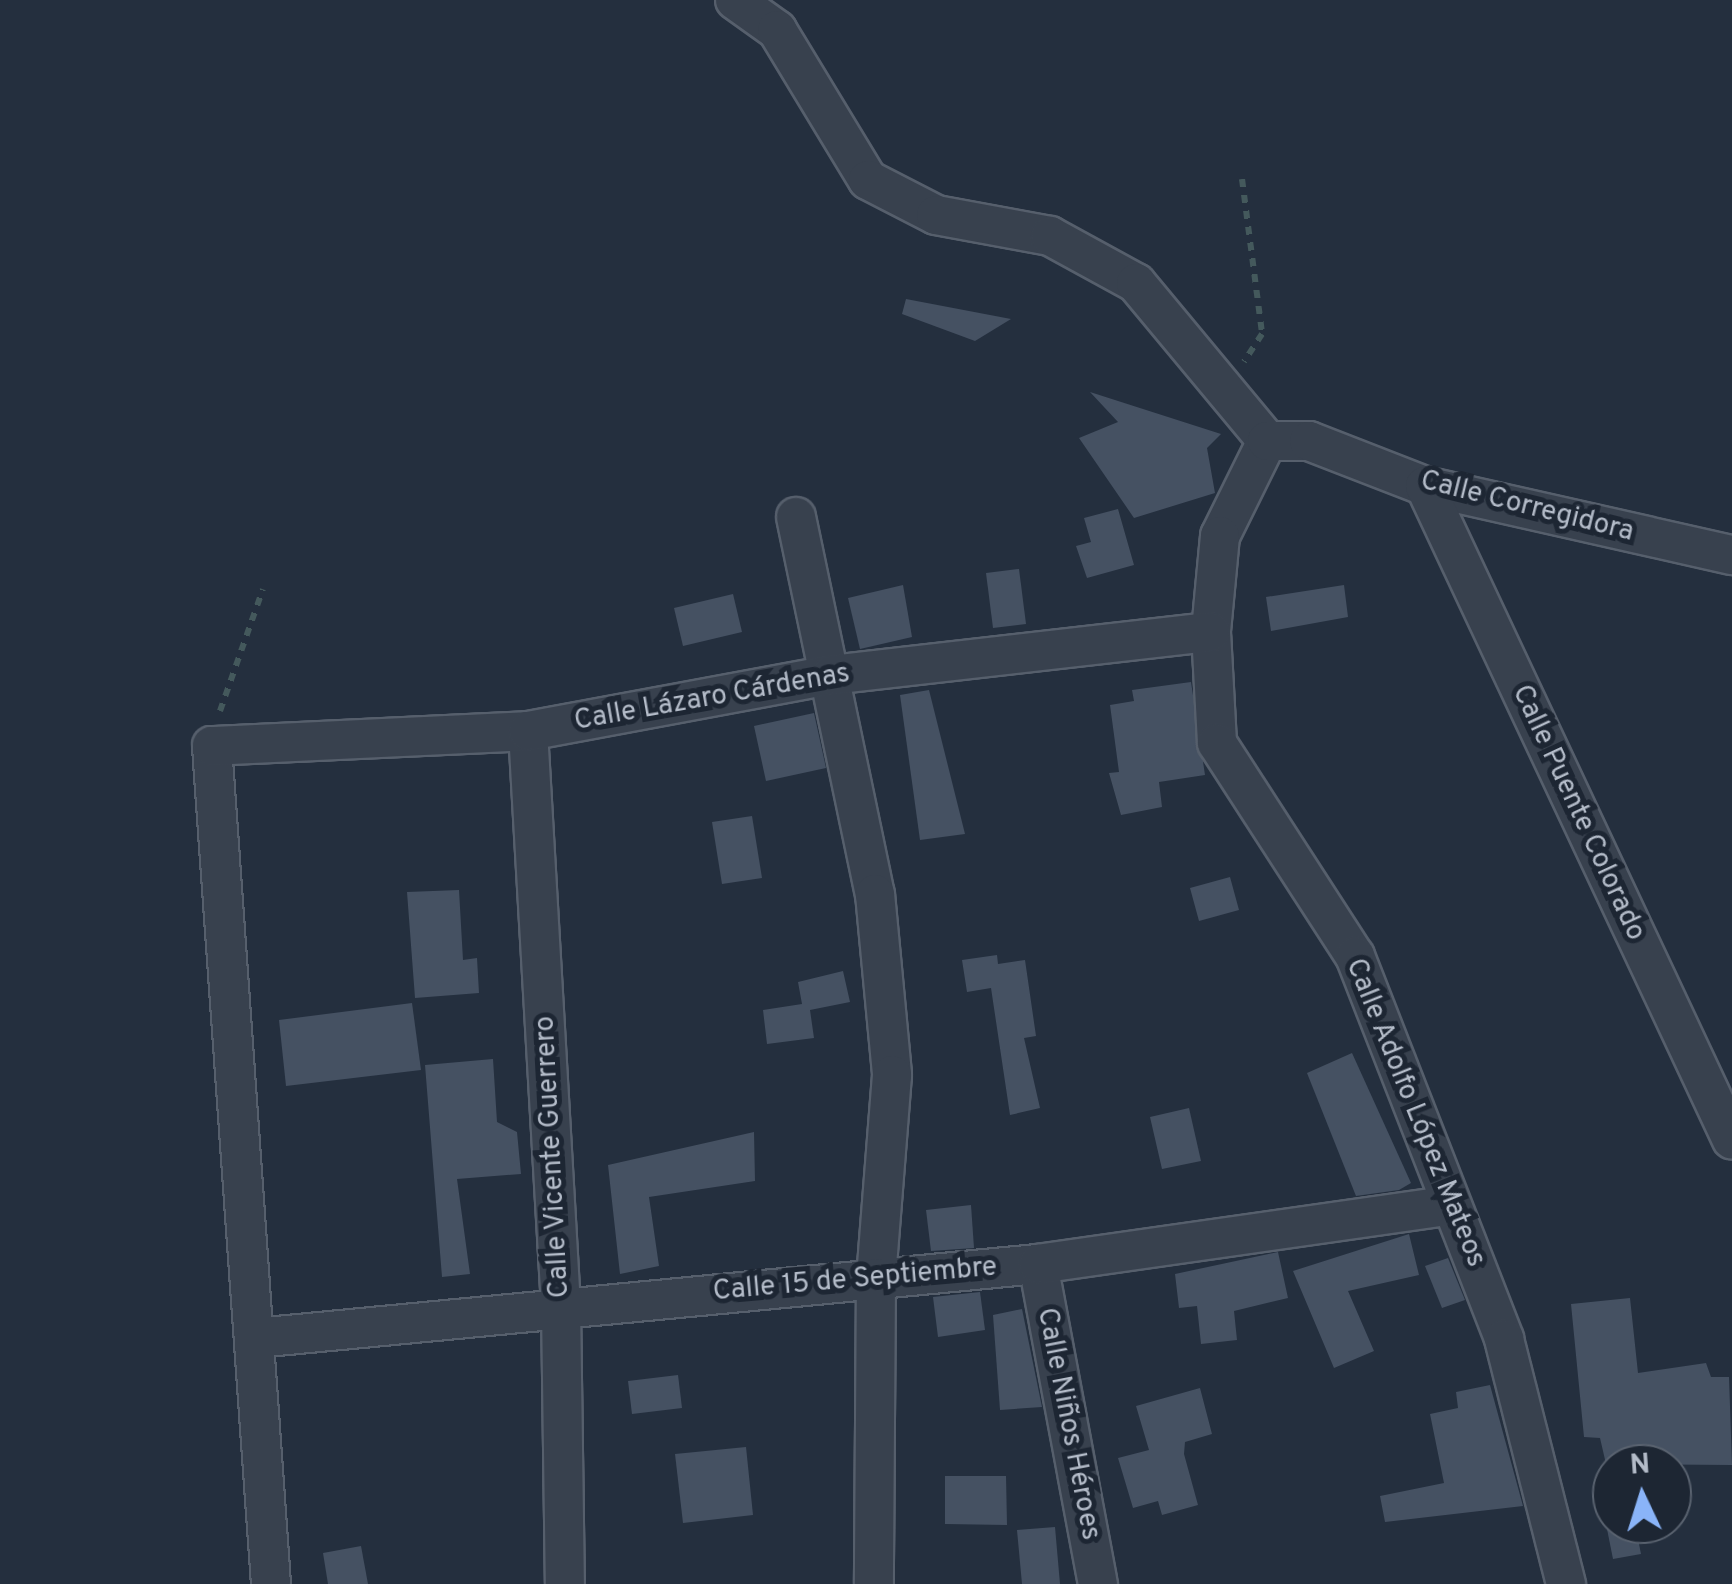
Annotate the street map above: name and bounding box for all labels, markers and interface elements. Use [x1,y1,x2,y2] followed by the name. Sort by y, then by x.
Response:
[1417,464,1637,550] street label: Calle Corregidora
[572,657,852,739] street label: Calle Lázaro Cárdenas
[1504,680,1652,946] street label: Calle Puente Colorado
[1337,953,1493,1273] street label: Calle Adolfo López Mateos
[529,1014,577,1300] street label: Calle Vicente Guerrero
[712,1251,998,1309] street label: Calle 15 de Septiembre
[1029,1305,1107,1543] street label: Calle Niños Héroes
[1592,1444,1692,1544] north arrow
[1629,1447,1651,1485] text: N

